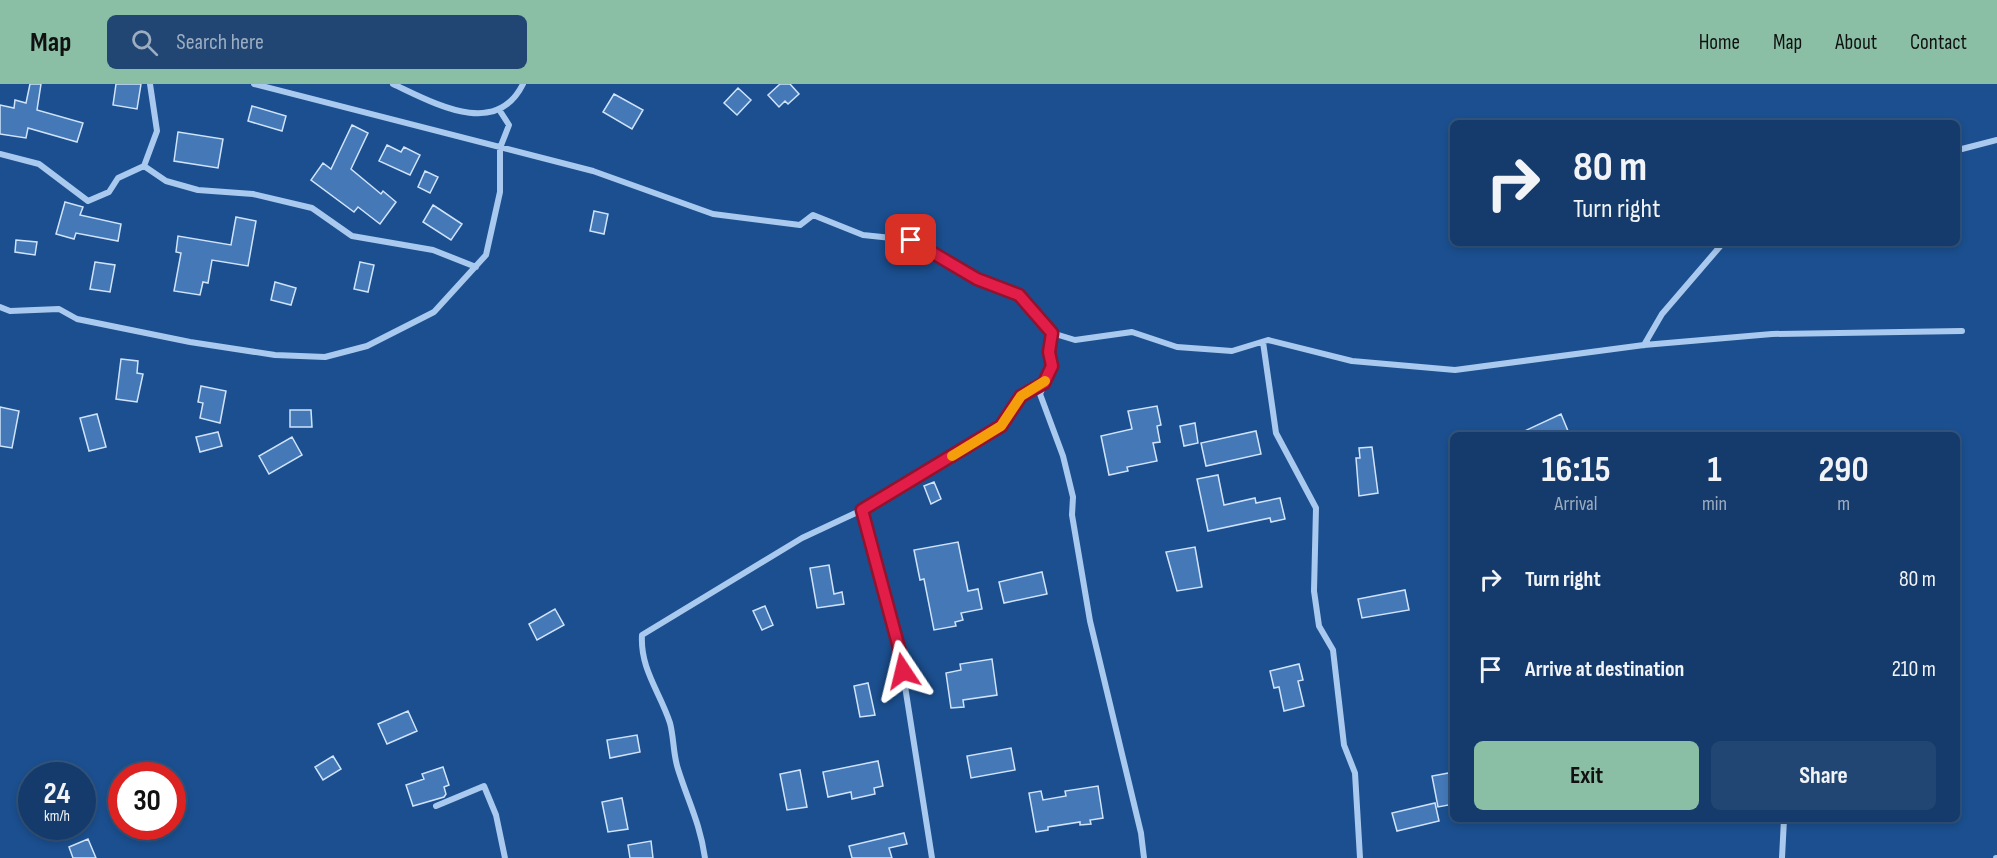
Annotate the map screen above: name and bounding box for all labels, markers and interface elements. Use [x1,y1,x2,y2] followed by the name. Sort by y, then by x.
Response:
[107,15,527,69] search box
[30,26,71,59] text: Map
[128,26,161,59] icon: search
[176,29,264,56] text: Search here
[1699,30,1740,55] text: Home
[1773,30,1802,55] text: Map
[1835,30,1877,55] text: About
[1910,30,1967,55] text: Contact
[1573,142,1647,193] text: 80 m
[1474,144,1552,222] icon: right
[1573,193,1660,225] text: Turn right
[885,214,936,265] pin
[894,223,927,256] icon: arrive
[1541,449,1611,492] text: 16:15
[1708,449,1722,492] text: 1
[1819,449,1869,492] text: 290
[1555,492,1598,516] text: Arrival
[1702,492,1727,516] text: min
[1837,492,1850,516] text: m
[1474,563,1507,596] icon: right
[1525,566,1601,593] text: Turn right
[1899,566,1936,593] text: 80 m
[871,639,935,703] position arrow
[1474,653,1507,686] icon: arrive
[1525,656,1684,683] text: Arrive at destination
[1892,656,1936,683] text: 210 m
[1474,741,1699,810] button: Exit
[1711,741,1936,810] button: Share
[108,762,186,840] speed limit sign: 30
[44,776,70,812] text: 24
[44,807,70,826] text: km/h

